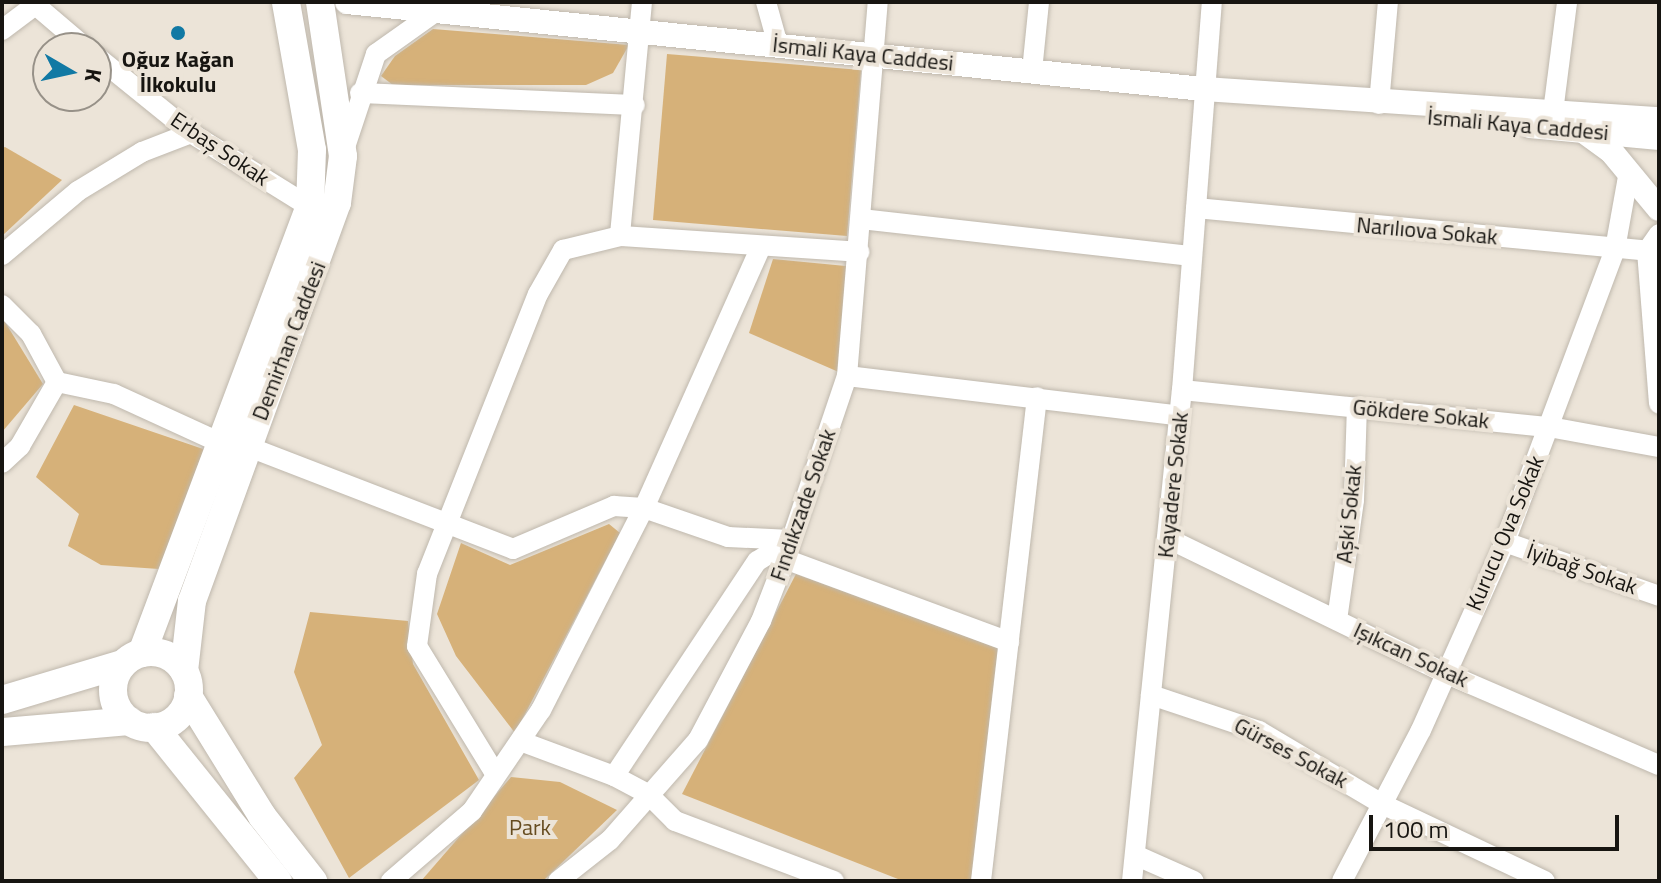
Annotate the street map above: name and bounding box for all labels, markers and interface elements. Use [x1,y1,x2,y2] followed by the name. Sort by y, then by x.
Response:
[169,24,187,42] marker: Oğuz Kağan İlkokulu
[771,31,955,77] street label: İsmali Kaya Caddesi
[32,32,112,112] north arrow
[122,46,234,98] place label: Oğuz Kağan İlkokulu
[76,66,112,85] text: K
[1426,104,1610,146] street label: İsmali Kaya Caddesi
[166,106,274,192] street label: Erbaş Sokak
[1355,212,1499,250] street label: Narılıova Sokak
[247,258,331,424] street label: Demirhan Caddesi
[1351,394,1491,434] street label: Gökdere Sokak
[1152,411,1194,559] street label: Kayadere Sokak
[765,426,841,584] street label: Fındıkzade Sokak
[1460,452,1550,614] street label: Kurucu Ova Sokak
[1331,463,1367,565] street label: Aşki Sokak
[1523,538,1641,600] street label: İyibağ Sokak
[1349,617,1473,693] street label: Işıkcan Sokak
[1230,712,1352,794] street label: Gürses Sokak
[1373,799,1623,849] scale bar
[1383,811,1449,847] text: 100 m
[509,815,551,841] park label: Park

